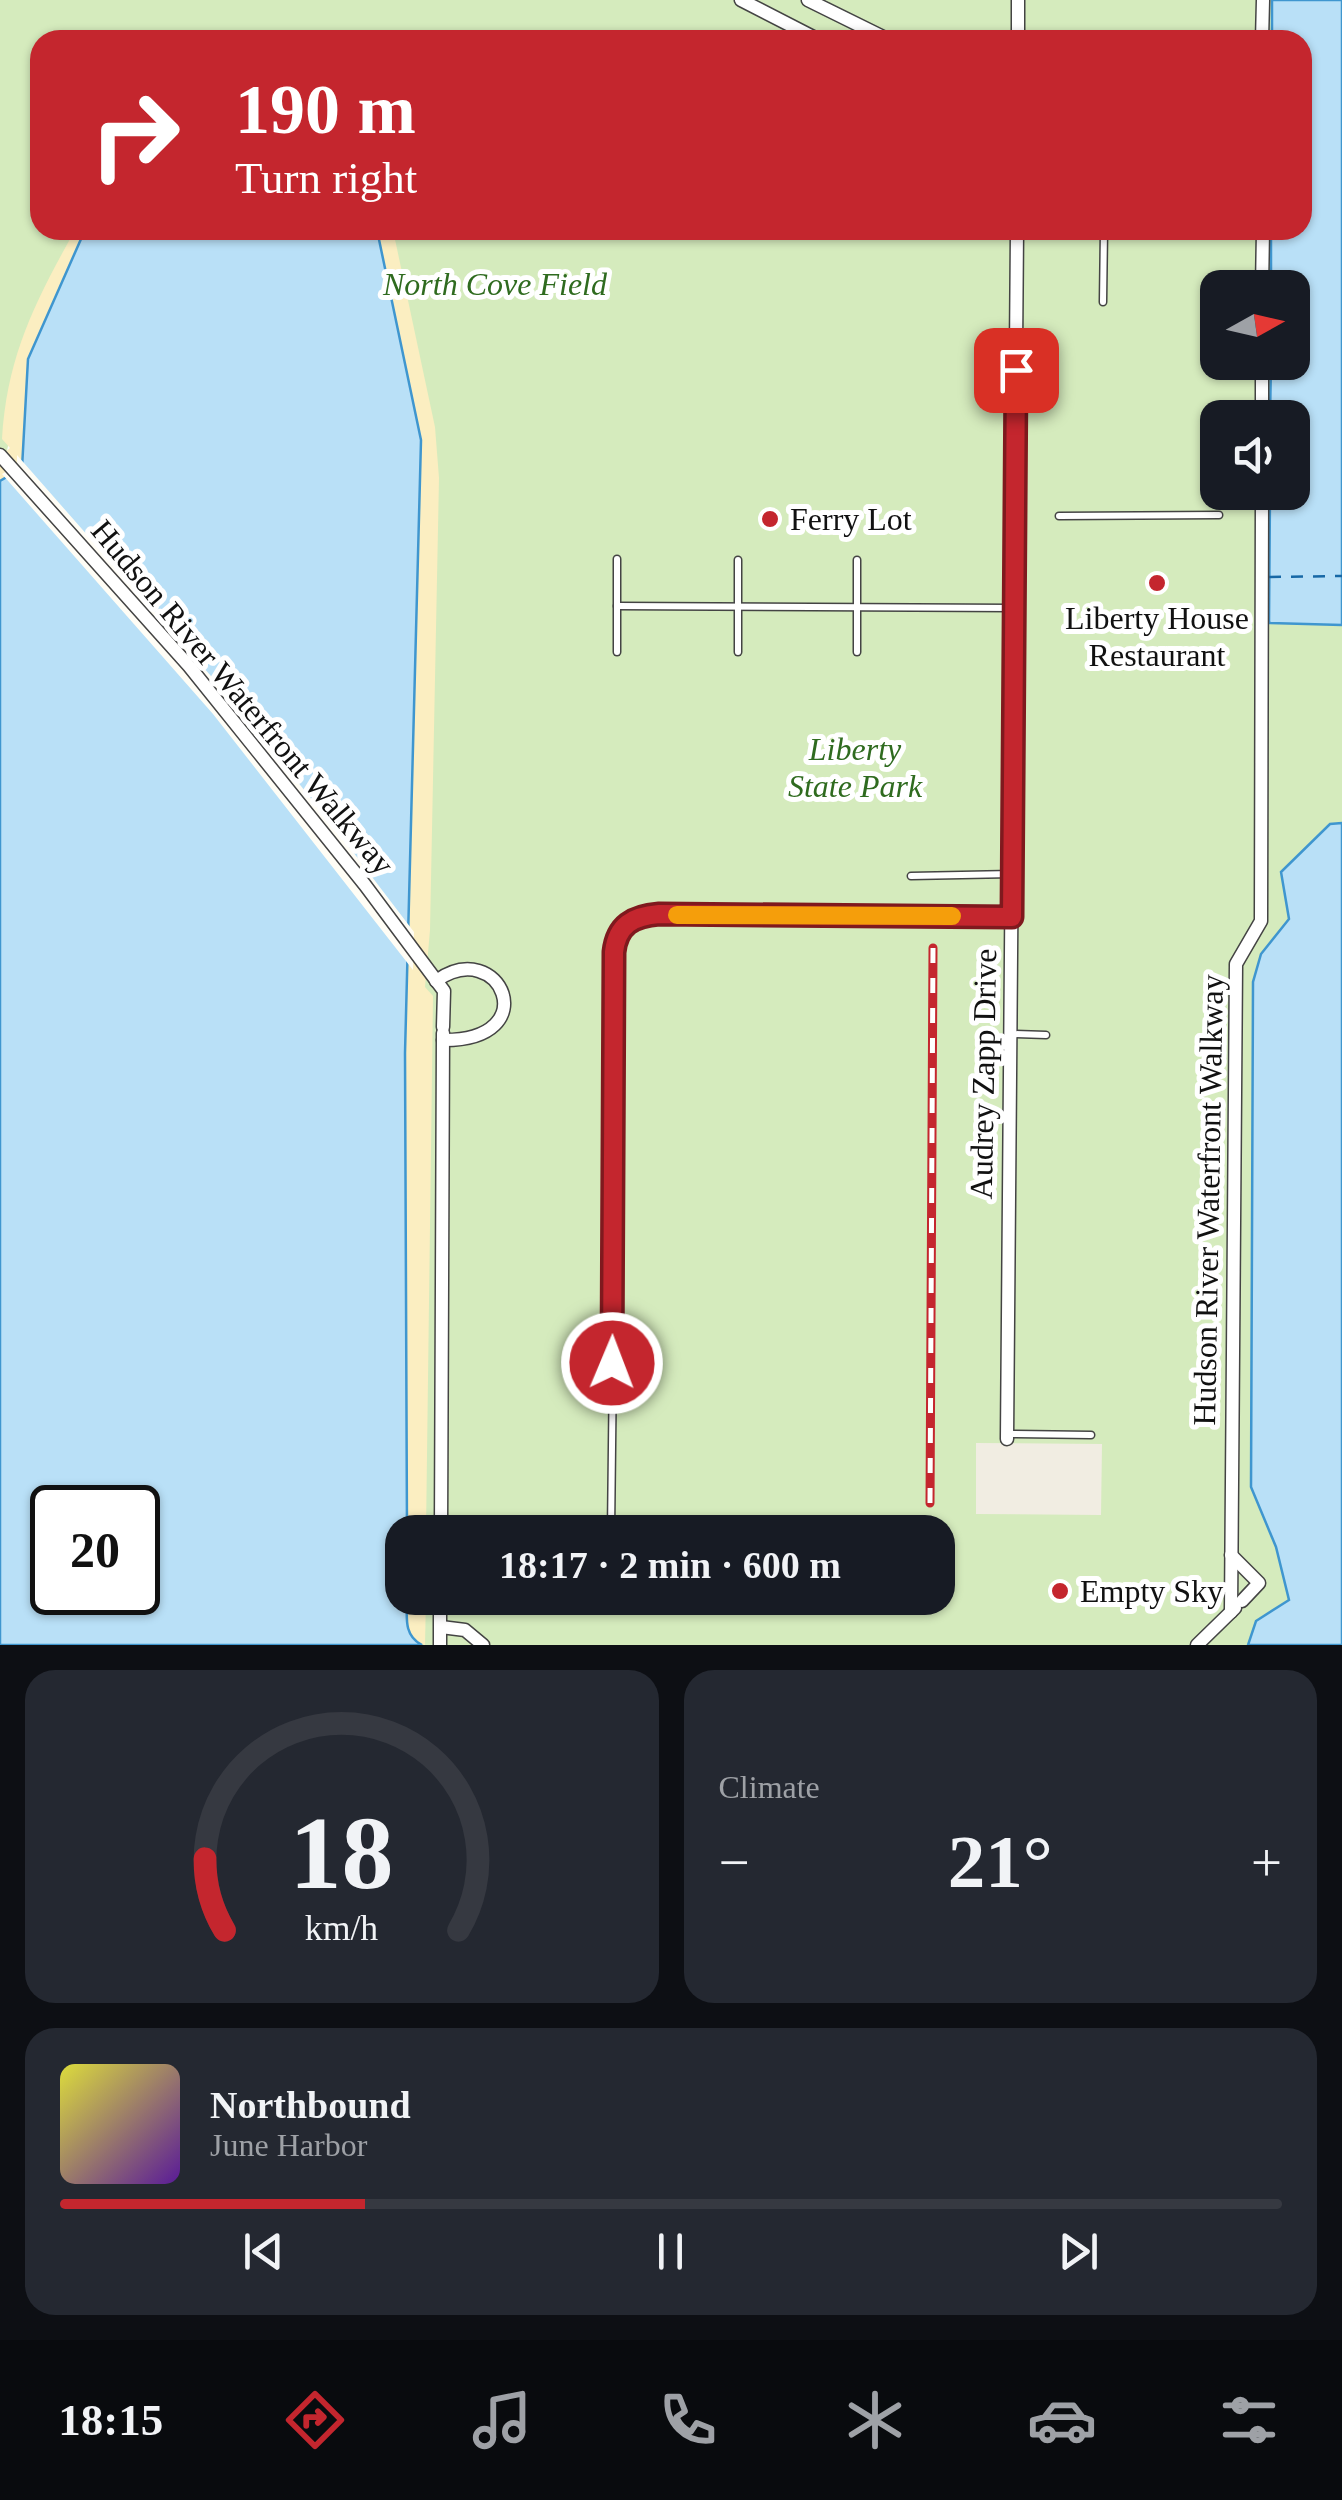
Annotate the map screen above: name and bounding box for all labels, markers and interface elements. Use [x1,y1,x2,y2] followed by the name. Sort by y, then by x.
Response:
[70,70,200,200] icon: right
[235,71,416,148] text: 190 m
[235,153,417,203] text: Turn right
[382,266,608,302] park label: North Cove Field
[1200,270,1310,380] north arrow
[1200,270,1310,510] map controls
[974,328,1059,413] pin
[989,343,1044,398] icon: arrive
[1200,400,1310,510] button: sound
[790,501,912,537] place label: Ferry Lot
[759,508,781,530] marker: Ferry Lot
[84,513,402,881] street label: Hudson River Waterfront Walkway
[1146,572,1168,594] marker: Liberty House Restaurant
[1065,600,1249,673] place label: Liberty House Restaurant
[788,731,923,804] park label: Liberty State Park
[963,948,1003,1200] street label: Audrey Zapp Drive
[1186,974,1230,1426] street label: Hudson River Waterfront Walkway
[560,1311,664,1415] position arrow
[30,1485,160,1615] speed limit sign: 20
[499,1544,841,1586] text: 18:17 · 2 min · 600 m
[1080,1573,1223,1609] place label: Empty Sky
[1049,1580,1071,1602] marker: Empty Sky
[719,1769,820,1805] text: Climate
[290,1795,394,1910] text: 18
[948,1820,1053,1903] text: 21°
[719,1832,750,1893] text: −
[1251,1832,1282,1893] text: +
[305,1908,379,1948] text: km/h
[210,2084,411,2126] text: Northbound
[210,2127,367,2163] text: June Harbor
[236,2224,291,2279] icon: previous
[643,2224,698,2279] icon: pause
[1051,2224,1106,2279] icon: next
[280,2385,350,2455] icon: directions
[467,2385,537,2455] icon: music
[653,2385,723,2455] icon: phone
[840,2385,910,2455] icon: climate
[1027,2385,1097,2455] icon: car
[1214,2385,1284,2455] icon: filters
[58,2395,163,2445] text: 18:15

